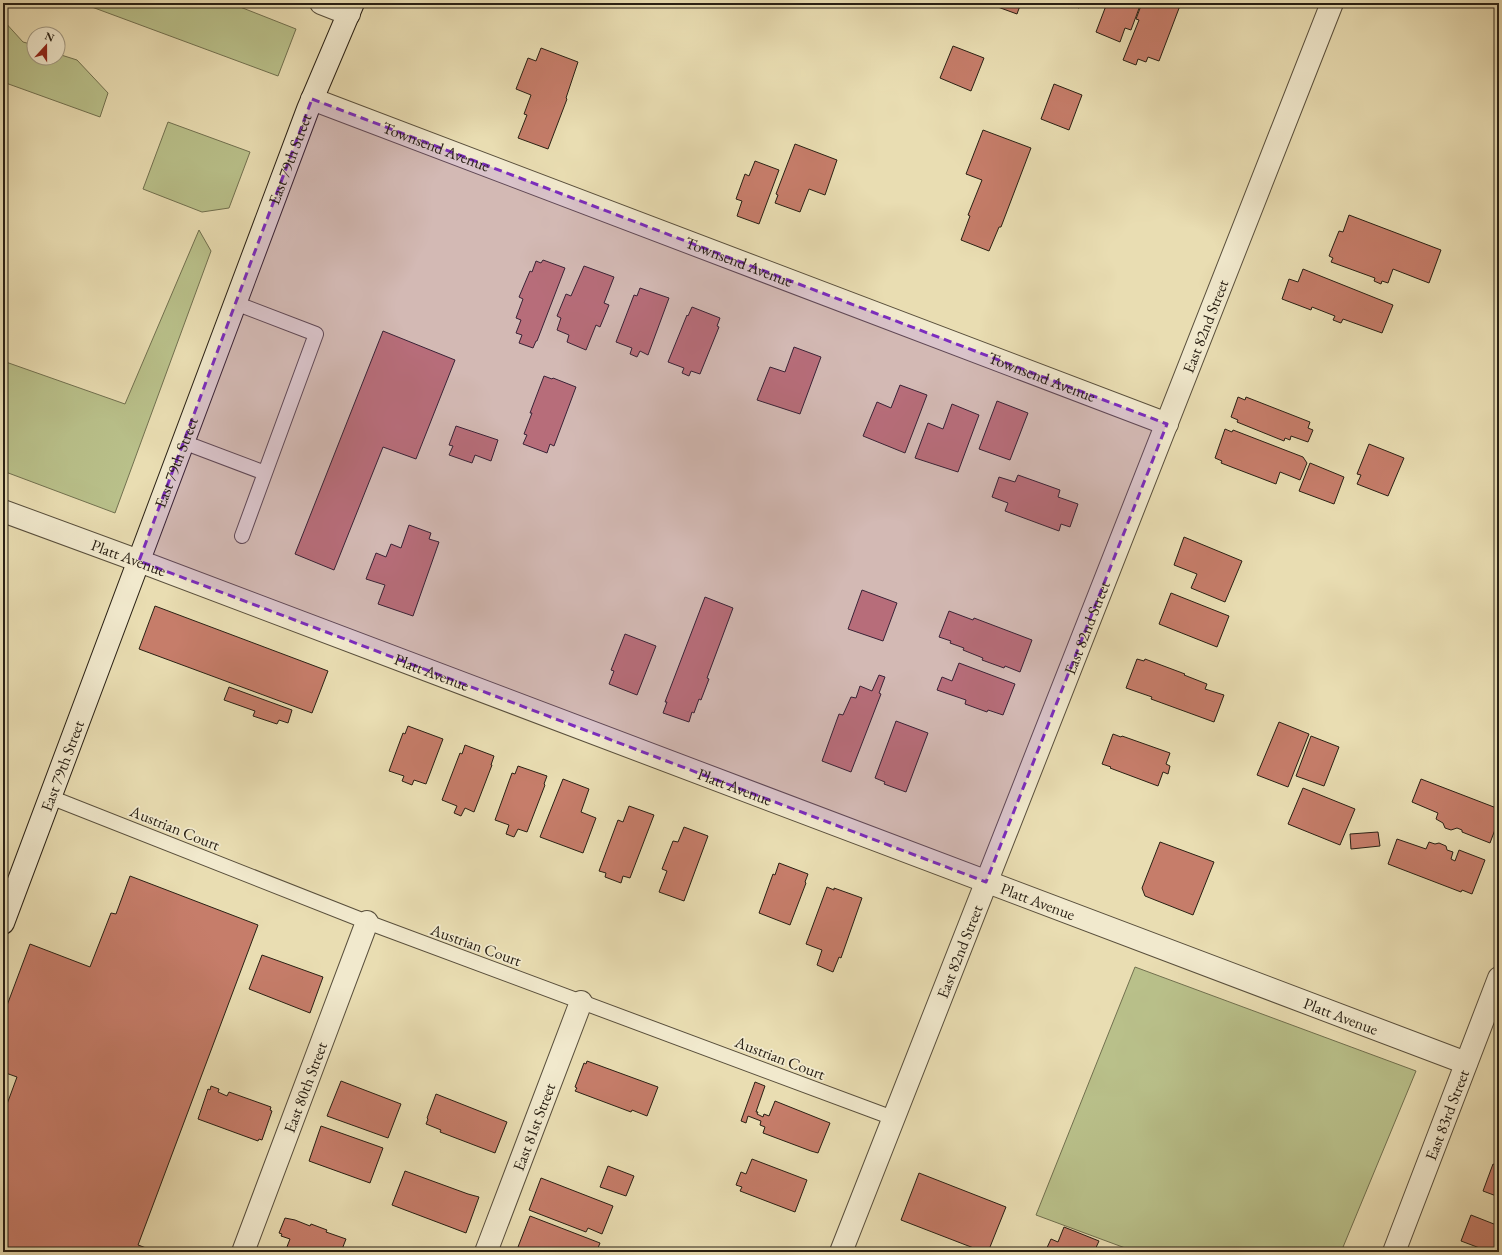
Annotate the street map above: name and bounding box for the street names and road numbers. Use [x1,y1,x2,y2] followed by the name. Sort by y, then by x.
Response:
[263,110,316,207] street label: East 79th Street
[380,116,493,176] street label: Townsend Avenue
[682,231,796,291] street label: Townsend Avenue
[1177,276,1233,376] street label: East 82nd Street
[985,347,1099,406] street label: Townsend Avenue
[149,414,202,511] street label: East 79th Street
[88,534,169,581] street label: Platt Avenue
[1059,578,1114,677] street label: East 82nd Street
[392,648,472,695] street label: Platt Avenue
[35,717,89,814] street label: East 79th Street
[695,763,775,810] street label: Platt Avenue
[126,800,223,856] street label: Austrian Court
[998,877,1078,925] street label: Platt Avenue
[931,902,987,1001] street label: East 82nd Street
[427,919,524,971] street label: Austrian Court
[1301,992,1381,1039] street label: Platt Avenue
[731,1031,828,1085] street label: Austrian Court
[278,1039,332,1136] street label: East 80th Street
[1420,1066,1474,1163] street label: East 83rd Street
[507,1080,560,1174] street label: East 81st Street

